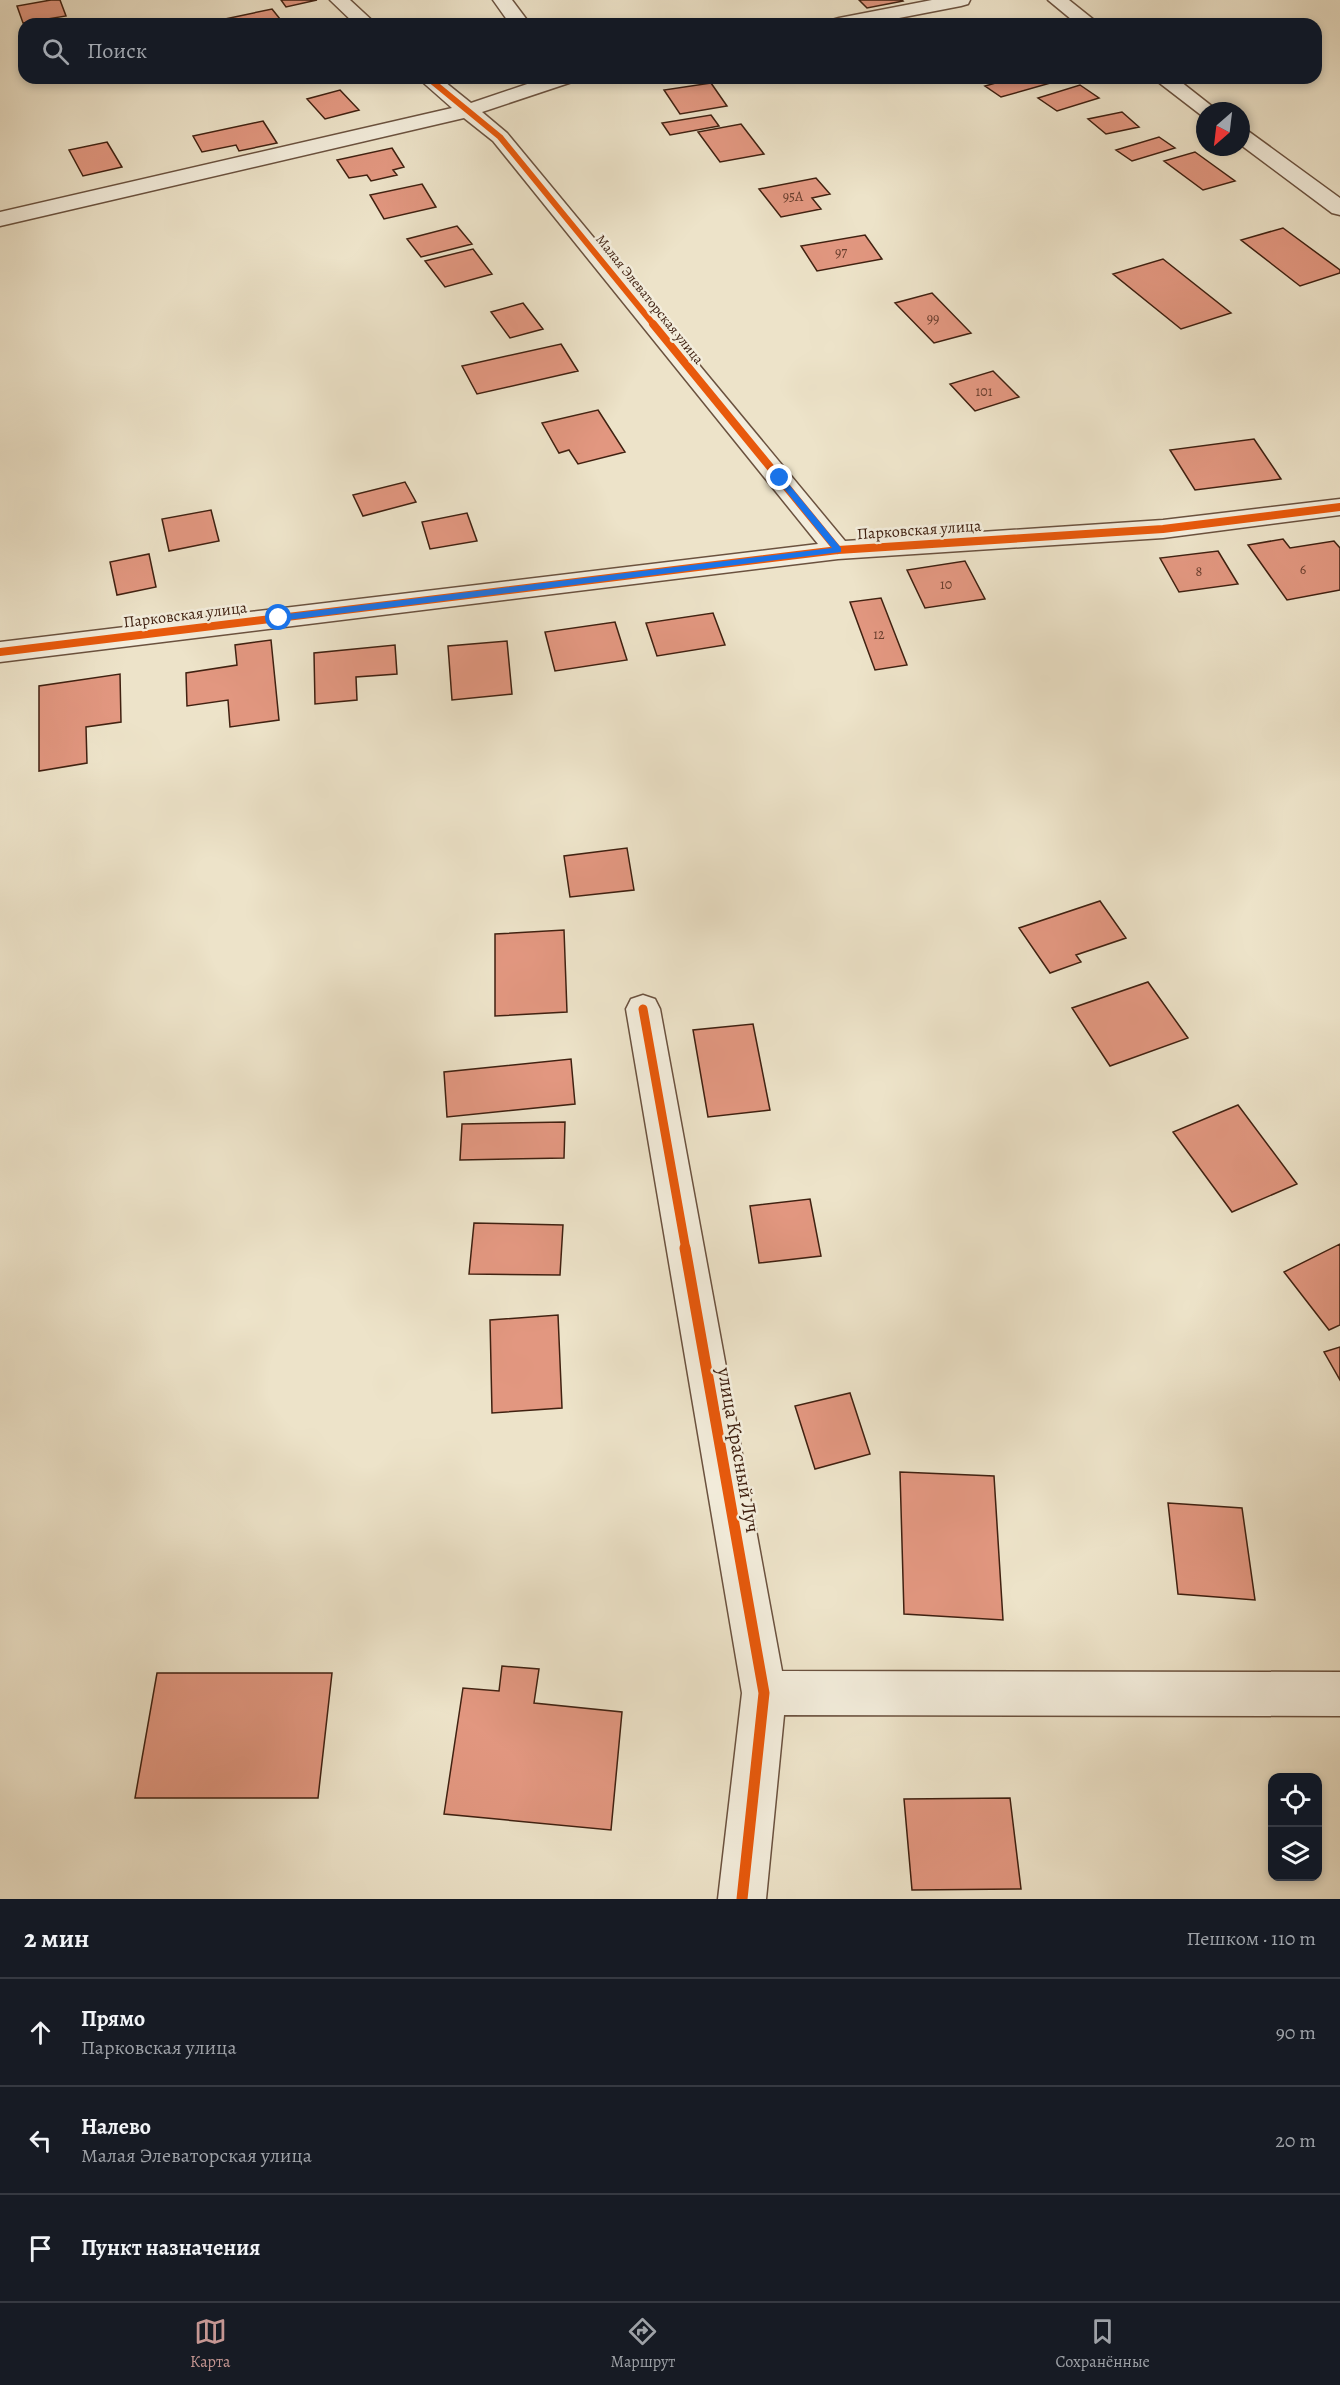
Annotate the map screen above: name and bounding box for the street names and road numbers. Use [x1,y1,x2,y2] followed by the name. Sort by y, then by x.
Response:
[591,231,708,369] street label: Малая Элеваторская улица
[856,515,983,545] street label: Парковская улица
[122,596,249,633] street label: Парковская улица
[710,1364,766,1535] street label: улица Красный Луч

